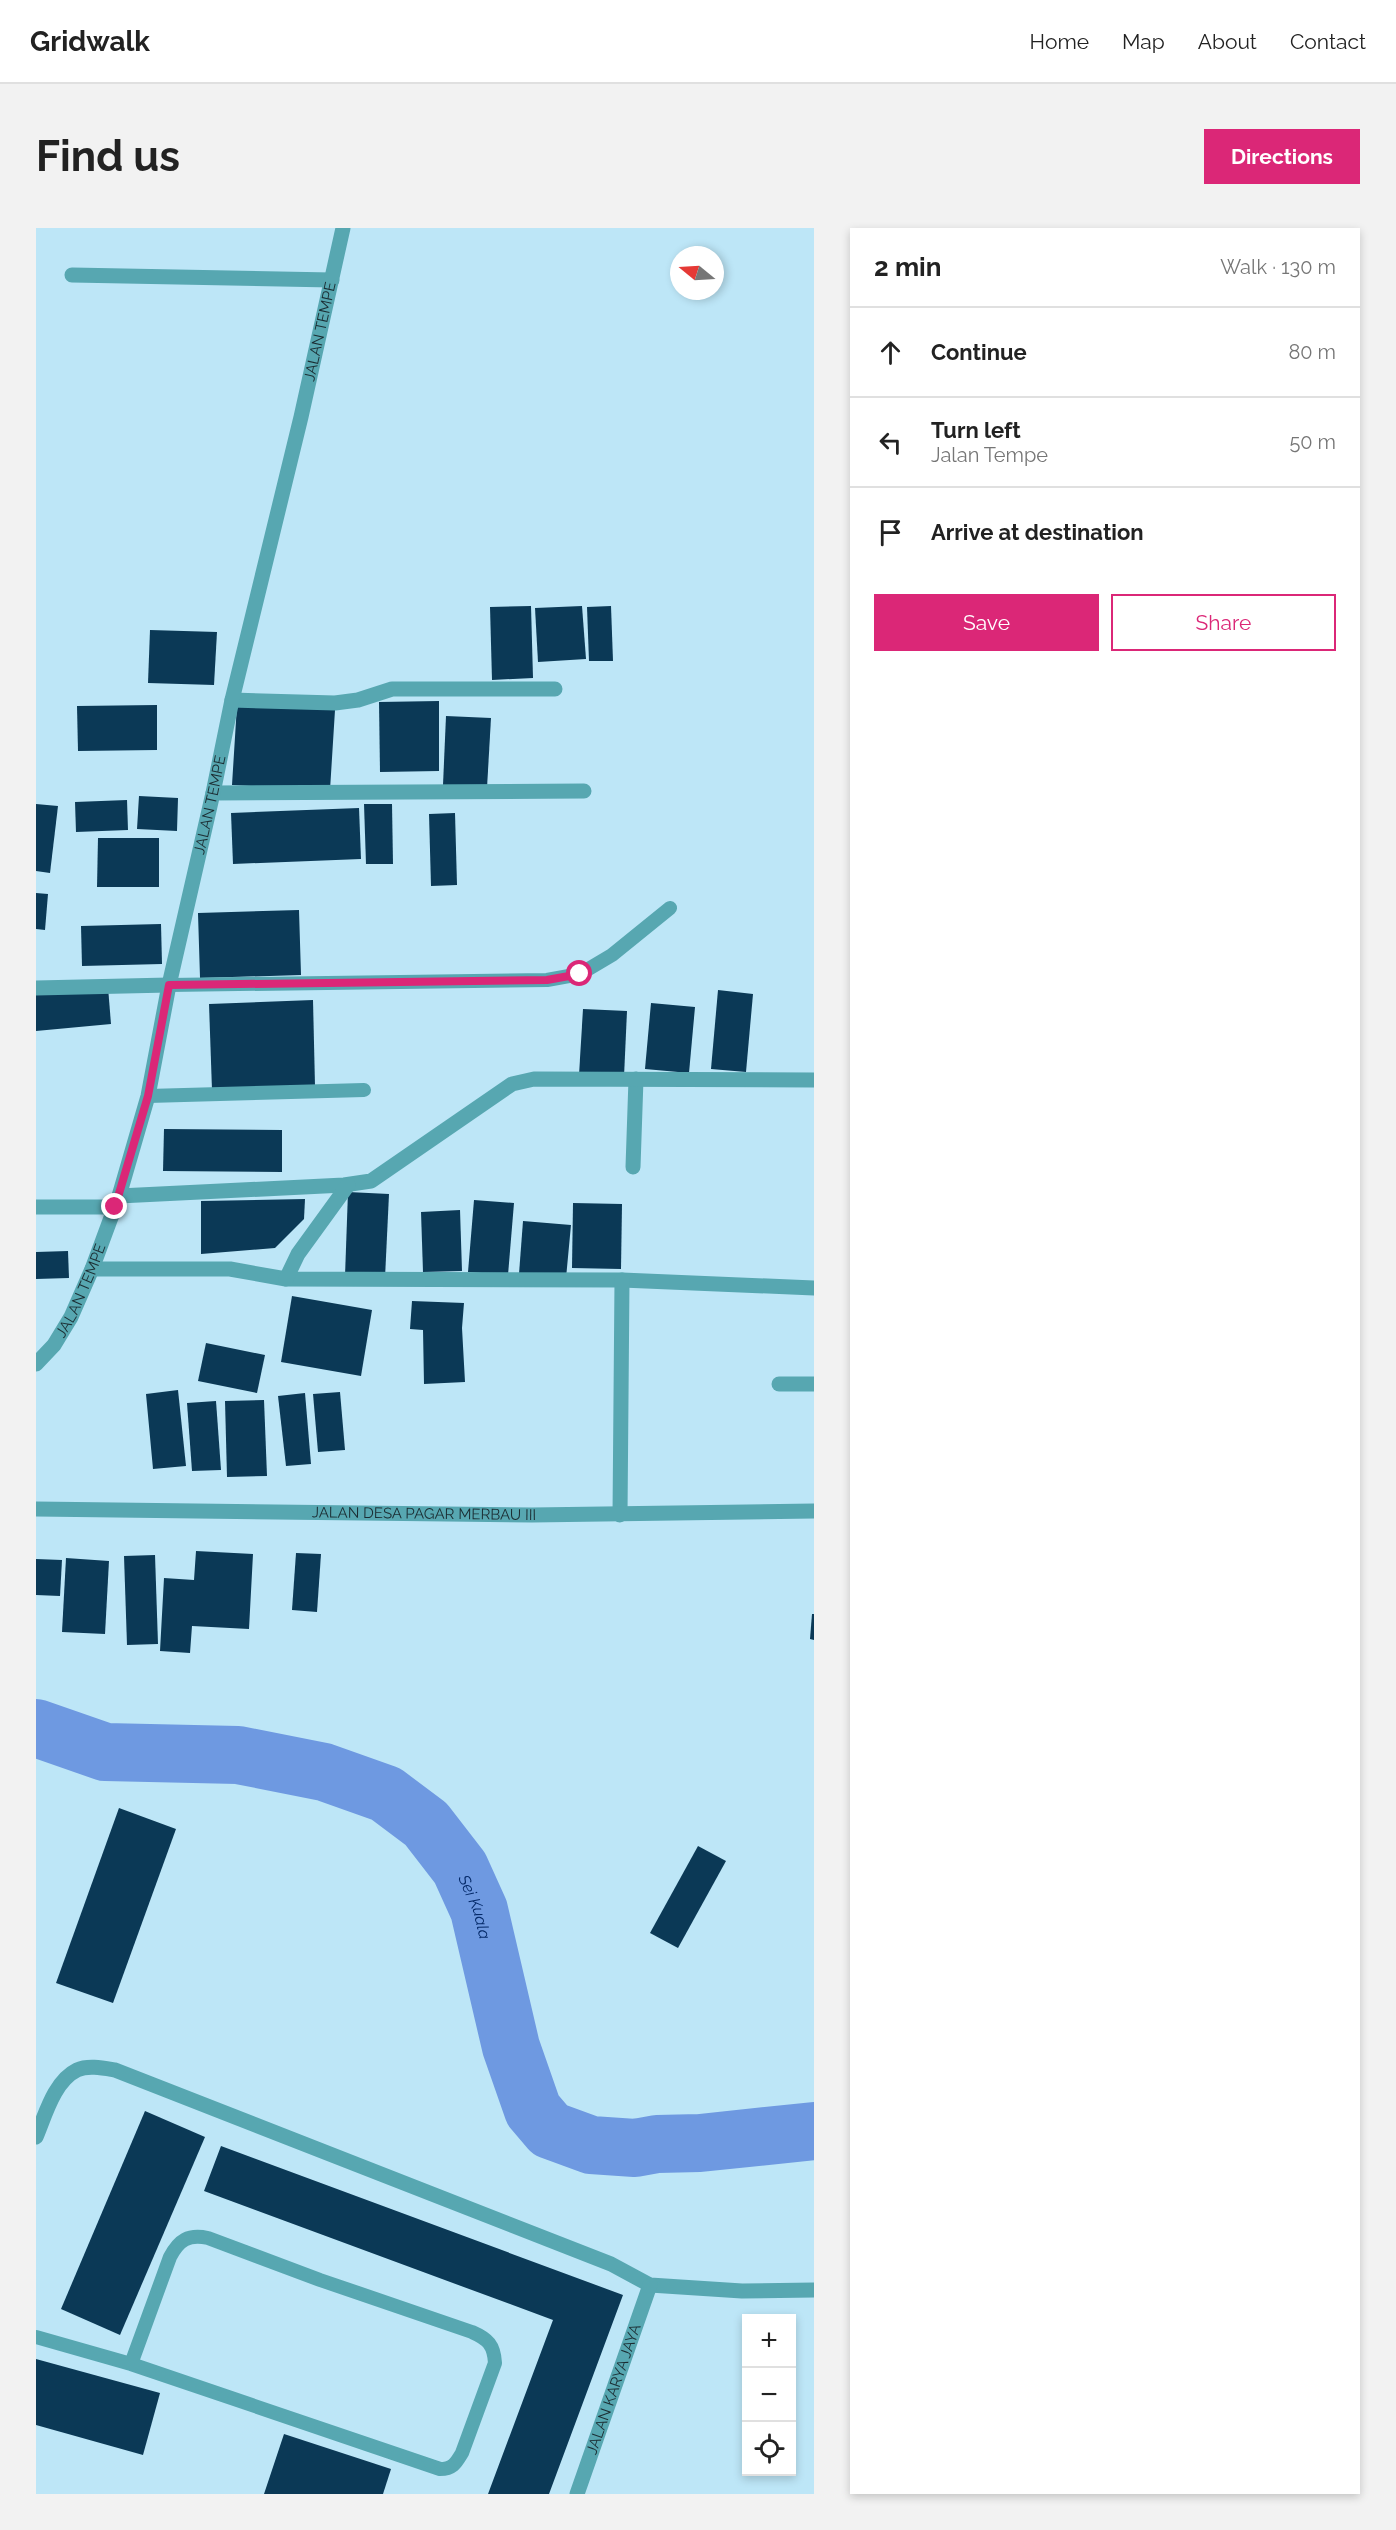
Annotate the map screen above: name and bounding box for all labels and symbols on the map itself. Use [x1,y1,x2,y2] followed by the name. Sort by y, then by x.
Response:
[670,246,724,300] north arrow
[300,280,340,383] street label: JALAN TEMPE
[190,754,229,856] street label: JALAN TEMPE
[566,960,592,986] route start
[101,1193,127,1219] route end
[52,1241,110,1341] street label: JALAN TEMPE
[312,1503,536,1524] street label: JALAN DESA PAGAR MERBAU III
[454,1871,495,1941] water label: Sei Kuala
[583,2322,645,2457] street label: JALAN KARYA JAYA

